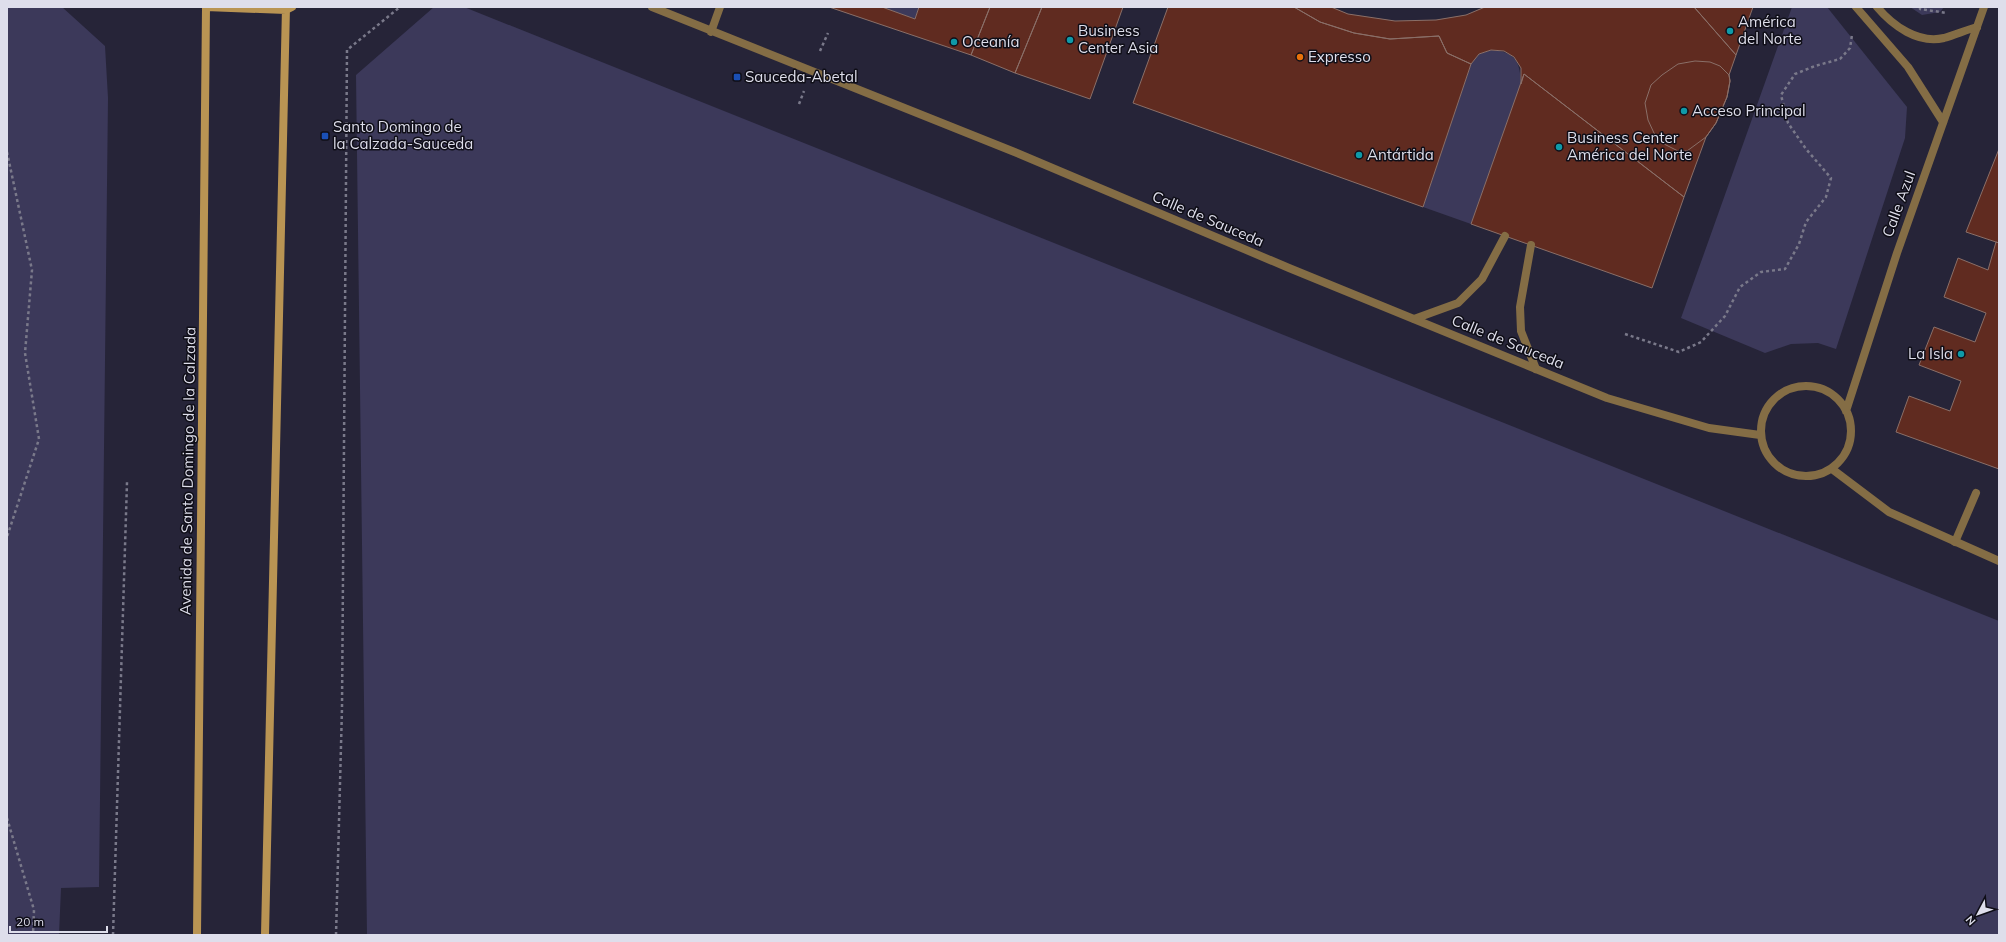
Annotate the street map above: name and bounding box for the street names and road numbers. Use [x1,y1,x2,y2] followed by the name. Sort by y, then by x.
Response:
[1878,168,1919,240] street label: Calle Azul
[1149,186,1267,251] street label: Calle de Sauceda
[1449,310,1567,373] street label: Calle de Sauceda
[175,327,200,615] street label: Avenida de Santo Domingo de la Calzada

